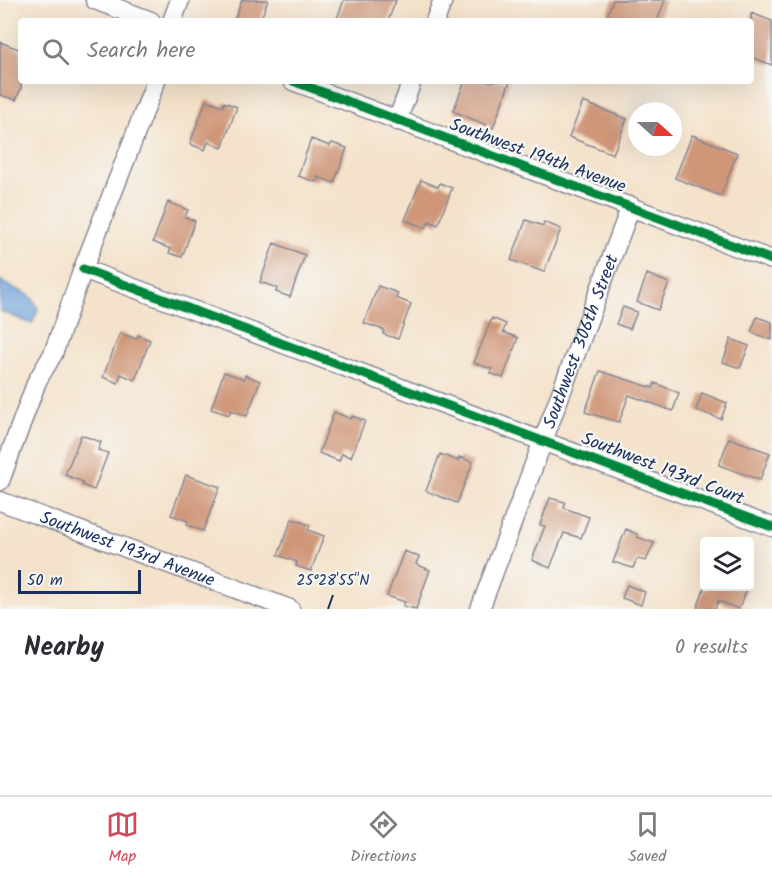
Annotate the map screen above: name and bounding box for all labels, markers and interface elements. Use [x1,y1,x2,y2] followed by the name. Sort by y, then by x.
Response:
[18,18,754,84] search box
[87,34,195,69] text: Search here
[39,35,72,68] icon: search
[628,102,682,156] north arrow
[445,111,630,202] street label: Southwest 194th Avenue
[536,250,628,433] street label: Southwest 306th Street
[577,425,749,514] street label: Southwest 193rd Court
[35,504,219,596] street label: Southwest 193rd Avenue
[700,537,754,591] map controls
[700,537,754,591] button: layers
[18,567,141,594] scale bar
[27,568,63,593] text: 50 m
[296,569,370,593] text: 25°28'55"N
[24,627,104,669] text: Nearby
[675,632,748,664] text: 0 results
[106,808,139,869] tab: Map
[350,808,417,869] tab: Directions
[628,808,666,869] tab: Saved

